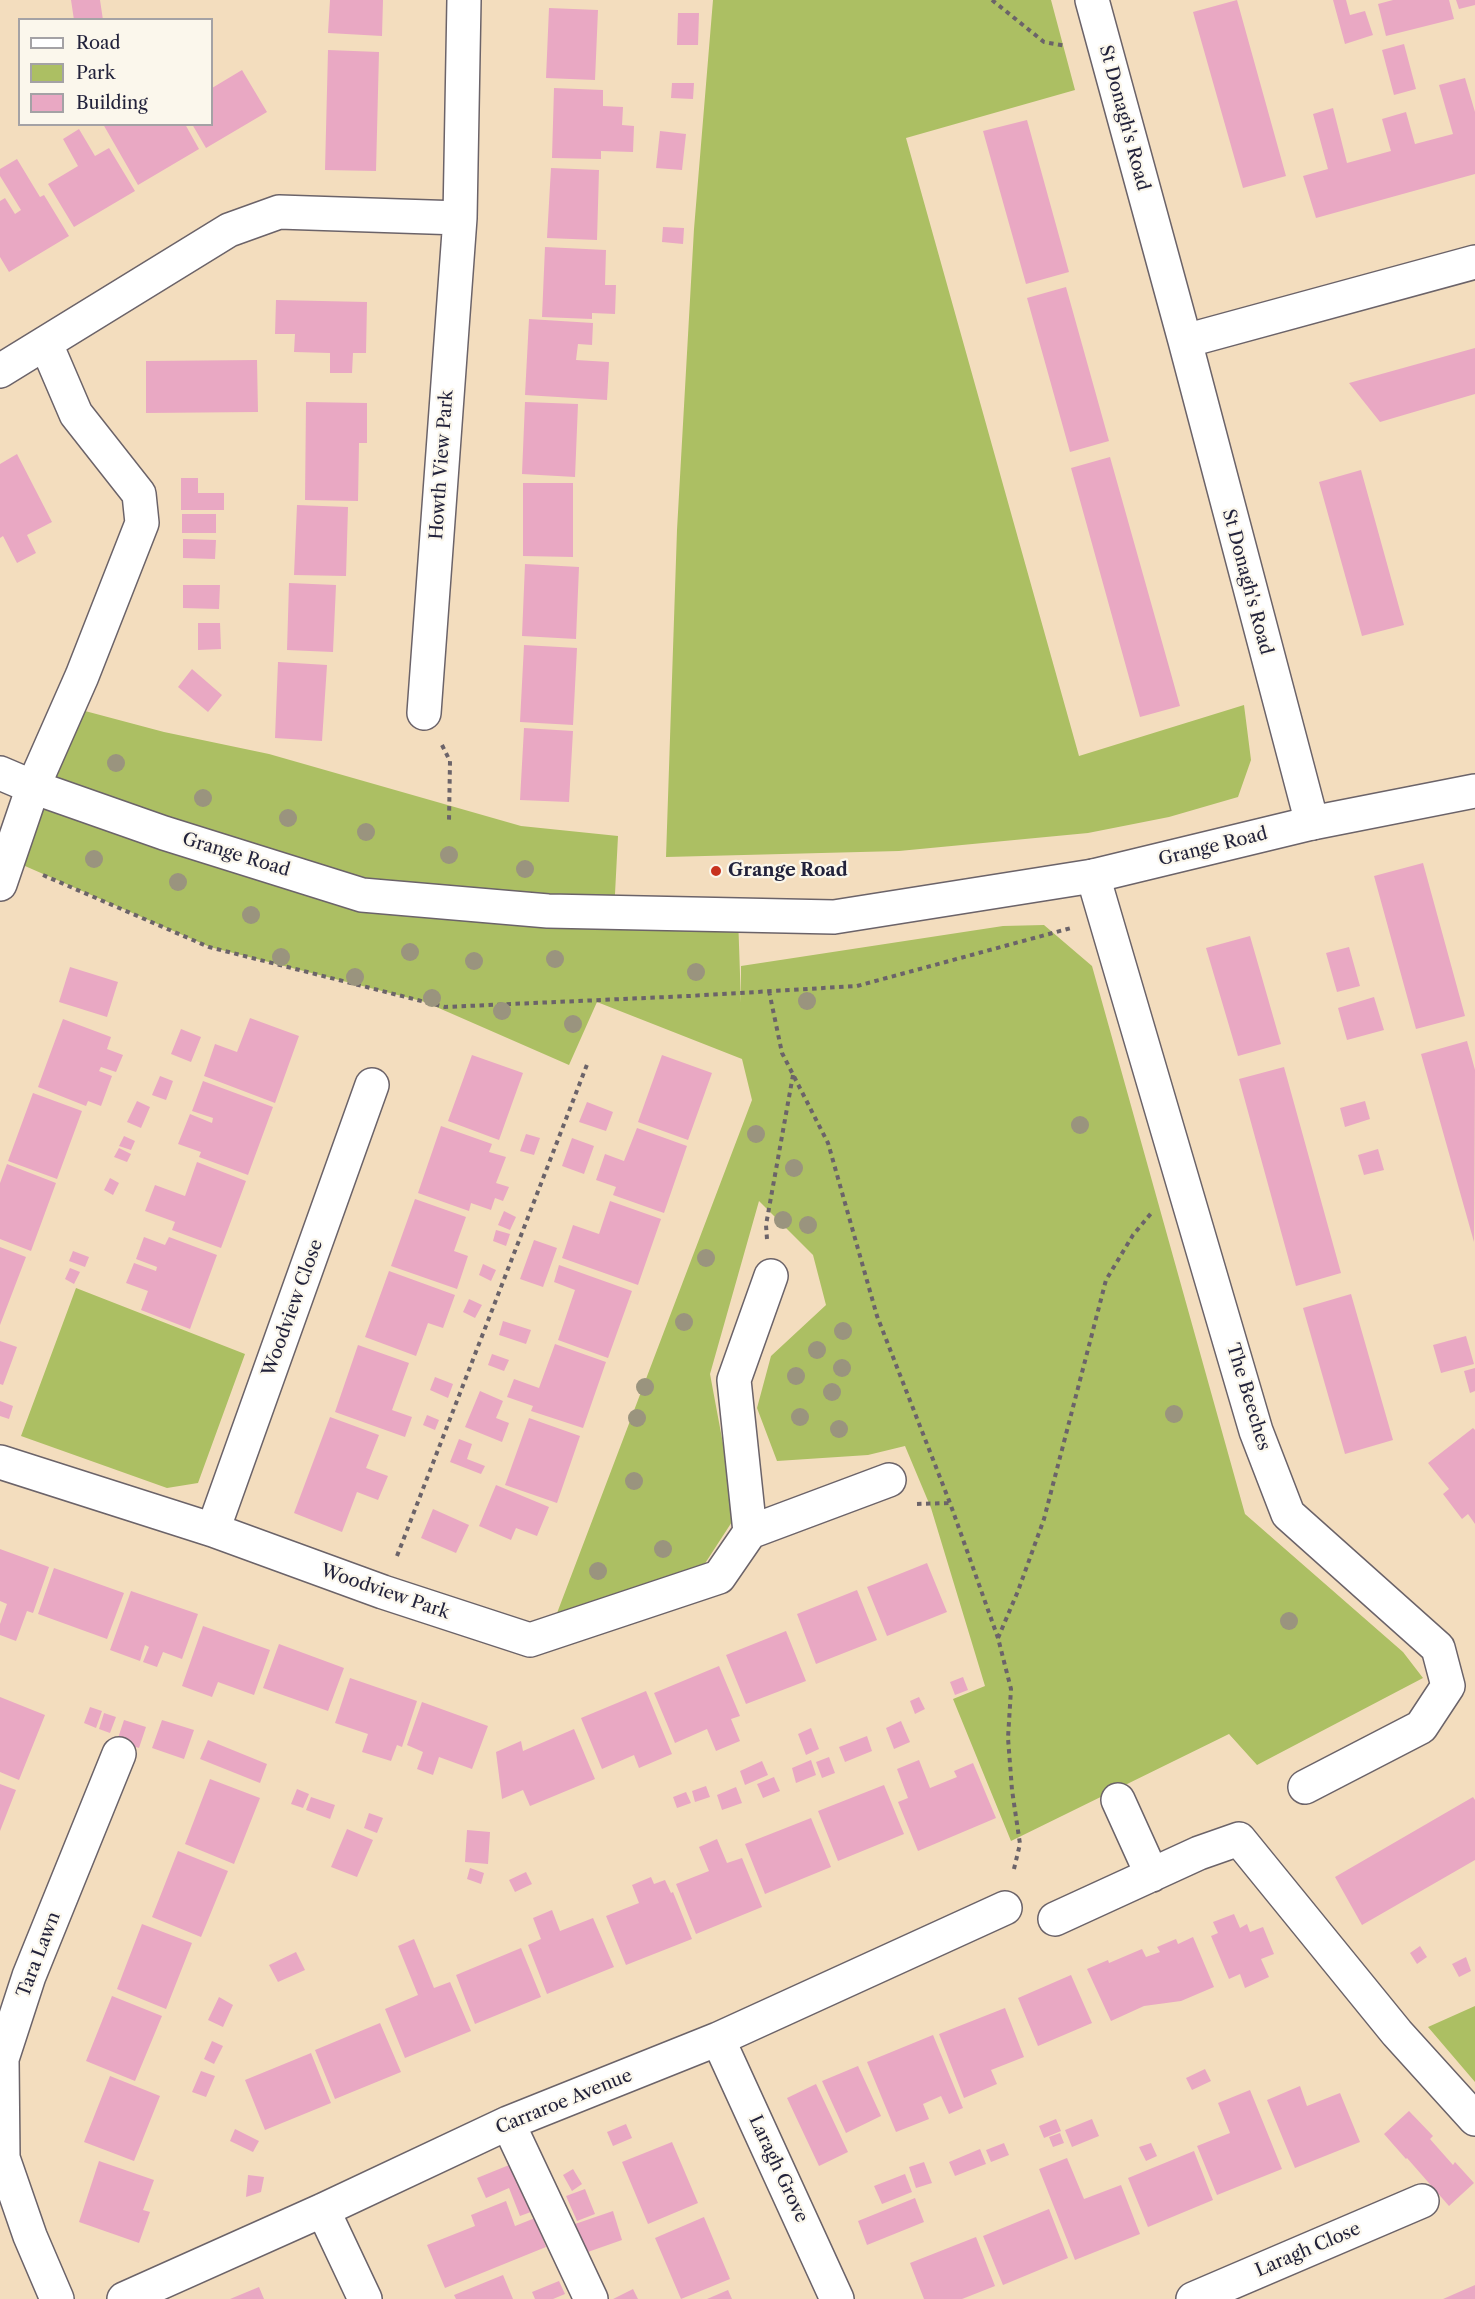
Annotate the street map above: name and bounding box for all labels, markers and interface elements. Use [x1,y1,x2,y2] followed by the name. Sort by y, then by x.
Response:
[18,18,213,126] legend
[76,32,121,54] text: Road
[1094,43,1154,193] street label: St Donagh's Road
[76,62,115,84] text: Park
[76,92,148,114] text: Building
[426,389,458,541] street label: Howth View Park
[1217,507,1277,657] street label: St Donagh's Road
[1156,823,1270,871] street label: Grange Road
[179,828,293,882] street label: Grange Road
[728,860,848,882] place label: Grange Road
[709,864,723,878] marker: Grange Road
[258,1237,328,1379] street label: Woodview Close
[1221,1341,1275,1453] street label: The Beeches
[318,1560,452,1624] street label: Woodview Park
[13,1909,65,2001] street label: Tara Lawn
[493,2065,635,2139] street label: Carraroe Avenue
[744,2112,812,2226] street label: Laragh Grove
[1252,2218,1364,2282] street label: Laragh Close

